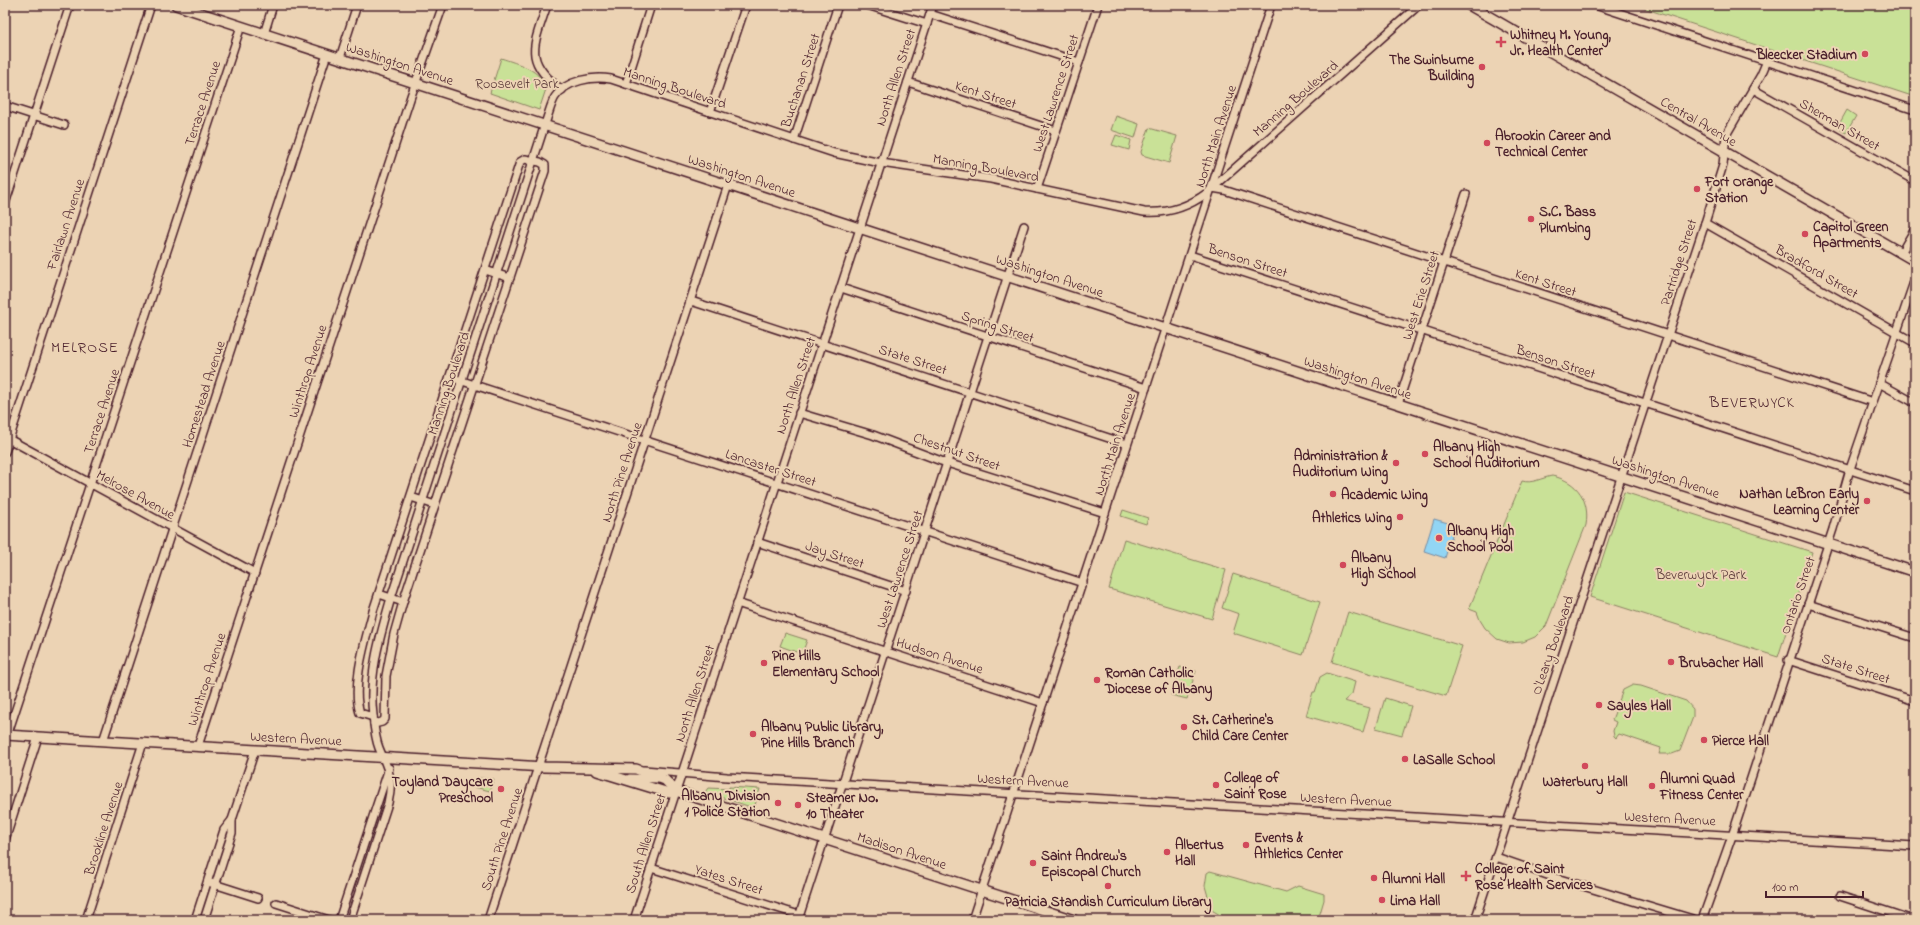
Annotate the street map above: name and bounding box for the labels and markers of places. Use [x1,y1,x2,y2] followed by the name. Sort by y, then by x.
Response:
[1510,25,1611,62] place label: Whitney M. Young, Jr. Health Center
[1495,36,1507,48] marker: Whitney M. Young, Jr. Health Center
[1756,45,1857,66] place label: Bleecker Stadium
[1860,49,1870,59] marker: Bleecker Stadium
[1389,50,1475,89] place label: The Swinburne Building
[1477,62,1487,72] marker: The Swinburne Building
[1495,126,1611,163] place label: Abrookin Career and Technical Center
[1482,138,1492,148] marker: Abrookin Career and Technical Center
[1704,172,1774,209] place label: Fort Orange Station
[1692,184,1702,194] marker: Fort Orange Station
[1539,202,1596,241] place label: S.C. Bass Plumbing
[1526,214,1536,224] marker: S.C. Bass Plumbing
[1813,217,1888,254] place label: Capitol Green Apartments
[1800,229,1810,239] marker: Capitol Green Apartments
[1433,437,1540,474] place label: Albany High School Auditorium
[1293,446,1389,485] place label: Administration & Auditorium Wing
[1420,449,1430,459] marker: Albany High School Auditorium
[1391,458,1401,468] marker: Administration & Auditorium Wing
[1739,484,1860,523] place label: Nathan LeBron Early Learning Center
[1341,485,1429,508] place label: Academic Wing
[1328,489,1338,499] marker: Academic Wing
[1862,496,1872,506] marker: Nathan LeBron Early Learning Center
[1312,508,1393,531] place label: Athletics Wing
[1395,512,1405,522] marker: Athletics Wing
[1447,521,1515,558] place label: Albany High School Pool
[1434,533,1444,543] marker: Albany High School Pool
[1351,548,1417,587] place label: Albany High School
[1338,560,1348,570] marker: Albany High School
[772,646,880,685] place label: Pine Hills Elementary School
[1678,653,1764,674] place label: Brubacher Hall
[1666,657,1676,667] marker: Brubacher Hall
[759,658,769,668] marker: Pine Hills Elementary School
[1104,663,1213,702] place label: Roman Catholic Diocese of Albany
[1092,675,1102,685] marker: Roman Catholic Diocese of Albany
[1607,696,1672,719] place label: Sayles Hall
[1594,700,1604,710] marker: Sayles Hall
[1192,710,1289,747] place label: St. Catherine's Child Care Center
[761,717,884,754] place label: Albany Public Library, Pine Hills Branch
[1179,722,1189,732] marker: St. Catherine's Child Care Center
[748,729,758,739] marker: Albany Public Library, Pine Hills Branch
[1712,731,1769,752] place label: Pierce Hall
[1699,735,1709,745] marker: Pierce Hall
[1413,750,1496,771] place label: LaSalle School
[1400,754,1410,764] marker: LaSalle School
[1580,761,1590,771] marker: Waterbury Hall
[1224,768,1287,805] place label: College of Saint Rose
[1659,769,1744,806] place label: Alumni Quad Fitness Center
[392,772,494,809] place label: Toyland Daycare Preschool
[1542,772,1628,795] place label: Waterbury Hall
[1211,780,1221,790] marker: College of Saint Rose
[1647,781,1657,791] marker: Alumni Quad Fitness Center
[496,784,506,794] marker: Toyland Daycare Preschool
[681,786,770,823] place label: Albany Division 1 Police Station
[806,788,878,825] place label: Steamer No. 10 Theater
[773,798,783,808] marker: Albany Division 1 Police Station
[793,800,803,810] marker: Steamer No. 10 Theater
[1254,828,1344,865] place label: Events & Athletics Center
[1175,835,1224,872] place label: Albertus Hall
[1241,840,1251,850] marker: Events & Athletics Center
[1041,846,1141,883] place label: Saint Andrew's Episcopal Church
[1162,847,1172,857] marker: Albertus Hall
[1028,858,1038,868] marker: Saint Andrew's Episcopal Church
[1474,859,1593,896] place label: College of Saint Rose Health Services
[1382,869,1446,890] place label: Alumni Hall
[1460,870,1472,882] marker: College of Saint Rose Health Services
[1369,873,1379,883] marker: Alumni Hall
[1103,881,1113,891] marker: Patricia Standish Curriculum Library
[1390,891,1441,912] place label: Lima Hall
[1005,892,1212,915] place label: Patricia Standish Curriculum Library
[1377,895,1387,905] marker: Lima Hall

